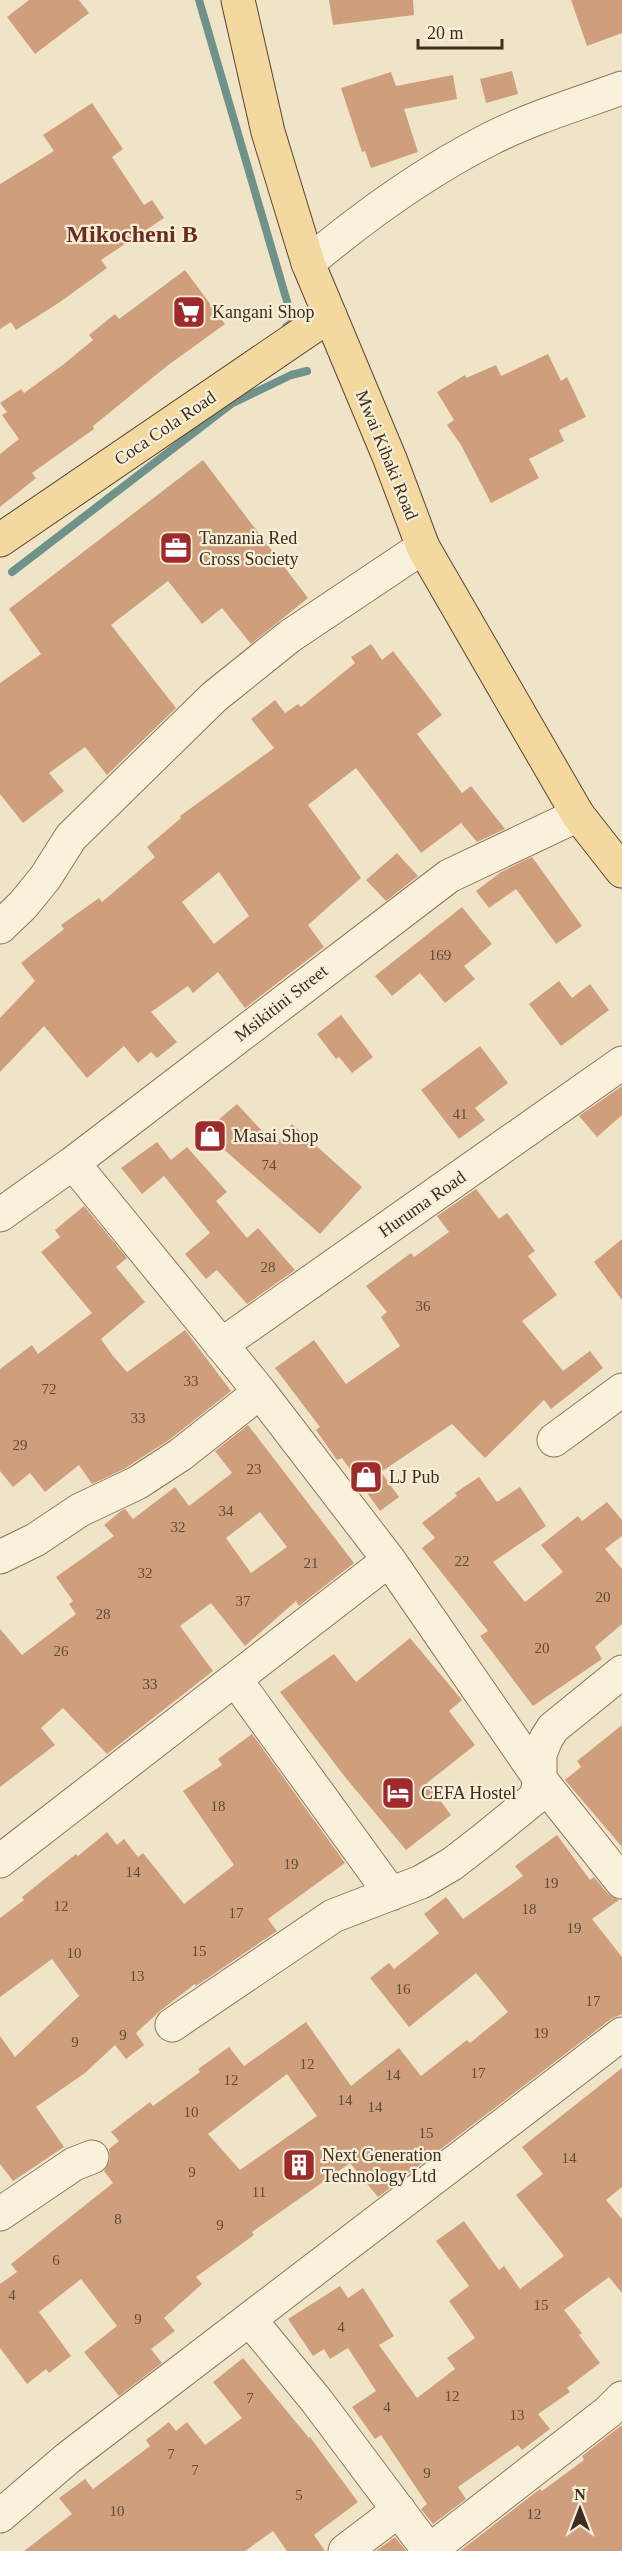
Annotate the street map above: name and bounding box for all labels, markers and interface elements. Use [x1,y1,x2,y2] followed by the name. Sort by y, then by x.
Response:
[418,12,502,50] scale bar
[427,23,464,43] text: 20 m
[66,221,198,247] district label: Mikocheni B
[171,294,207,330] supermarket icon: Kangani Shop
[212,302,315,322] place label: Kangani Shop
[111,387,219,469] street label: Coca Cola Road
[352,387,422,523] street label: Mwai Kibaki Road
[199,528,299,569] place label: Tanzania Red Cross Society
[158,530,194,566] office icon: Tanzania Red Cross Society
[429,947,451,963] house number: 169
[231,960,331,1046] street label: Msikitini Street
[453,1106,468,1122] house number: 41
[192,1118,228,1154] shop icon: Masai Shop
[233,1126,319,1146] place label: Masai Shop
[262,1157,277,1173] house number: 74
[375,1167,469,1241] street label: Huruma Road
[261,1259,276,1275] house number: 28
[416,1298,431,1314] house number: 36
[184,1373,199,1389] house number: 33
[42,1381,57,1397] house number: 72
[131,1410,146,1426] house number: 33
[13,1437,28,1453] house number: 29
[348,1459,384,1495] shop icon: LJ Pub
[247,1461,262,1477] house number: 23
[389,1467,440,1487] place label: LJ Pub
[219,1503,234,1519] house number: 34
[171,1519,186,1535] house number: 32
[455,1553,470,1569] house number: 22
[304,1555,319,1571] house number: 21
[138,1565,153,1581] house number: 32
[596,1589,611,1605] house number: 20
[236,1593,251,1609] house number: 37
[96,1606,111,1622] house number: 28
[535,1640,550,1656] house number: 20
[54,1643,69,1659] house number: 26
[143,1676,158,1692] house number: 33
[380,1775,416,1811] hotel icon: CEFA Hostel
[421,1783,516,1803] place label: CEFA Hostel
[211,1798,226,1814] house number: 18
[284,1856,299,1872] house number: 19
[126,1864,141,1880] house number: 14
[544,1875,559,1891] house number: 19
[54,1898,69,1914] house number: 12
[522,1901,537,1917] house number: 18
[229,1905,244,1921] house number: 17
[567,1920,582,1936] house number: 19
[192,1943,207,1959] house number: 15
[67,1945,82,1961] house number: 10
[130,1968,145,1984] house number: 13
[396,1981,411,1997] house number: 16
[586,1993,601,2009] house number: 17
[534,2025,549,2041] house number: 19
[119,2027,127,2043] house number: 9
[71,2034,79,2050] house number: 9
[300,2056,315,2072] house number: 12
[471,2065,486,2081] house number: 17
[386,2067,401,2083] house number: 14
[224,2072,239,2088] house number: 12
[338,2092,353,2108] house number: 14
[368,2099,383,2115] house number: 14
[184,2104,199,2120] house number: 10
[419,2125,434,2141] house number: 15
[322,2145,441,2186] place label: Next Generation Technology Ltd
[281,2147,317,2183] building icon: Next Generation Technology Ltd
[562,2150,577,2166] house number: 14
[188,2164,196,2180] house number: 9
[252,2184,266,2200] house number: 11
[114,2211,122,2227] house number: 8
[216,2217,224,2233] house number: 9
[52,2252,60,2268] house number: 6
[8,2287,16,2303] house number: 4
[534,2297,549,2313] house number: 15
[134,2311,142,2327] house number: 9
[337,2319,345,2335] house number: 4
[445,2388,460,2404] house number: 12
[246,2390,254,2406] house number: 7
[383,2399,391,2415] house number: 4
[510,2407,525,2423] house number: 13
[167,2446,175,2462] house number: 7
[191,2462,199,2478] house number: 7
[423,2465,431,2481] house number: 9
[550,2479,610,2539] north arrow
[574,2486,586,2503] text: N
[295,2487,303,2503] house number: 5
[110,2503,125,2519] house number: 10
[527,2506,542,2522] house number: 12

